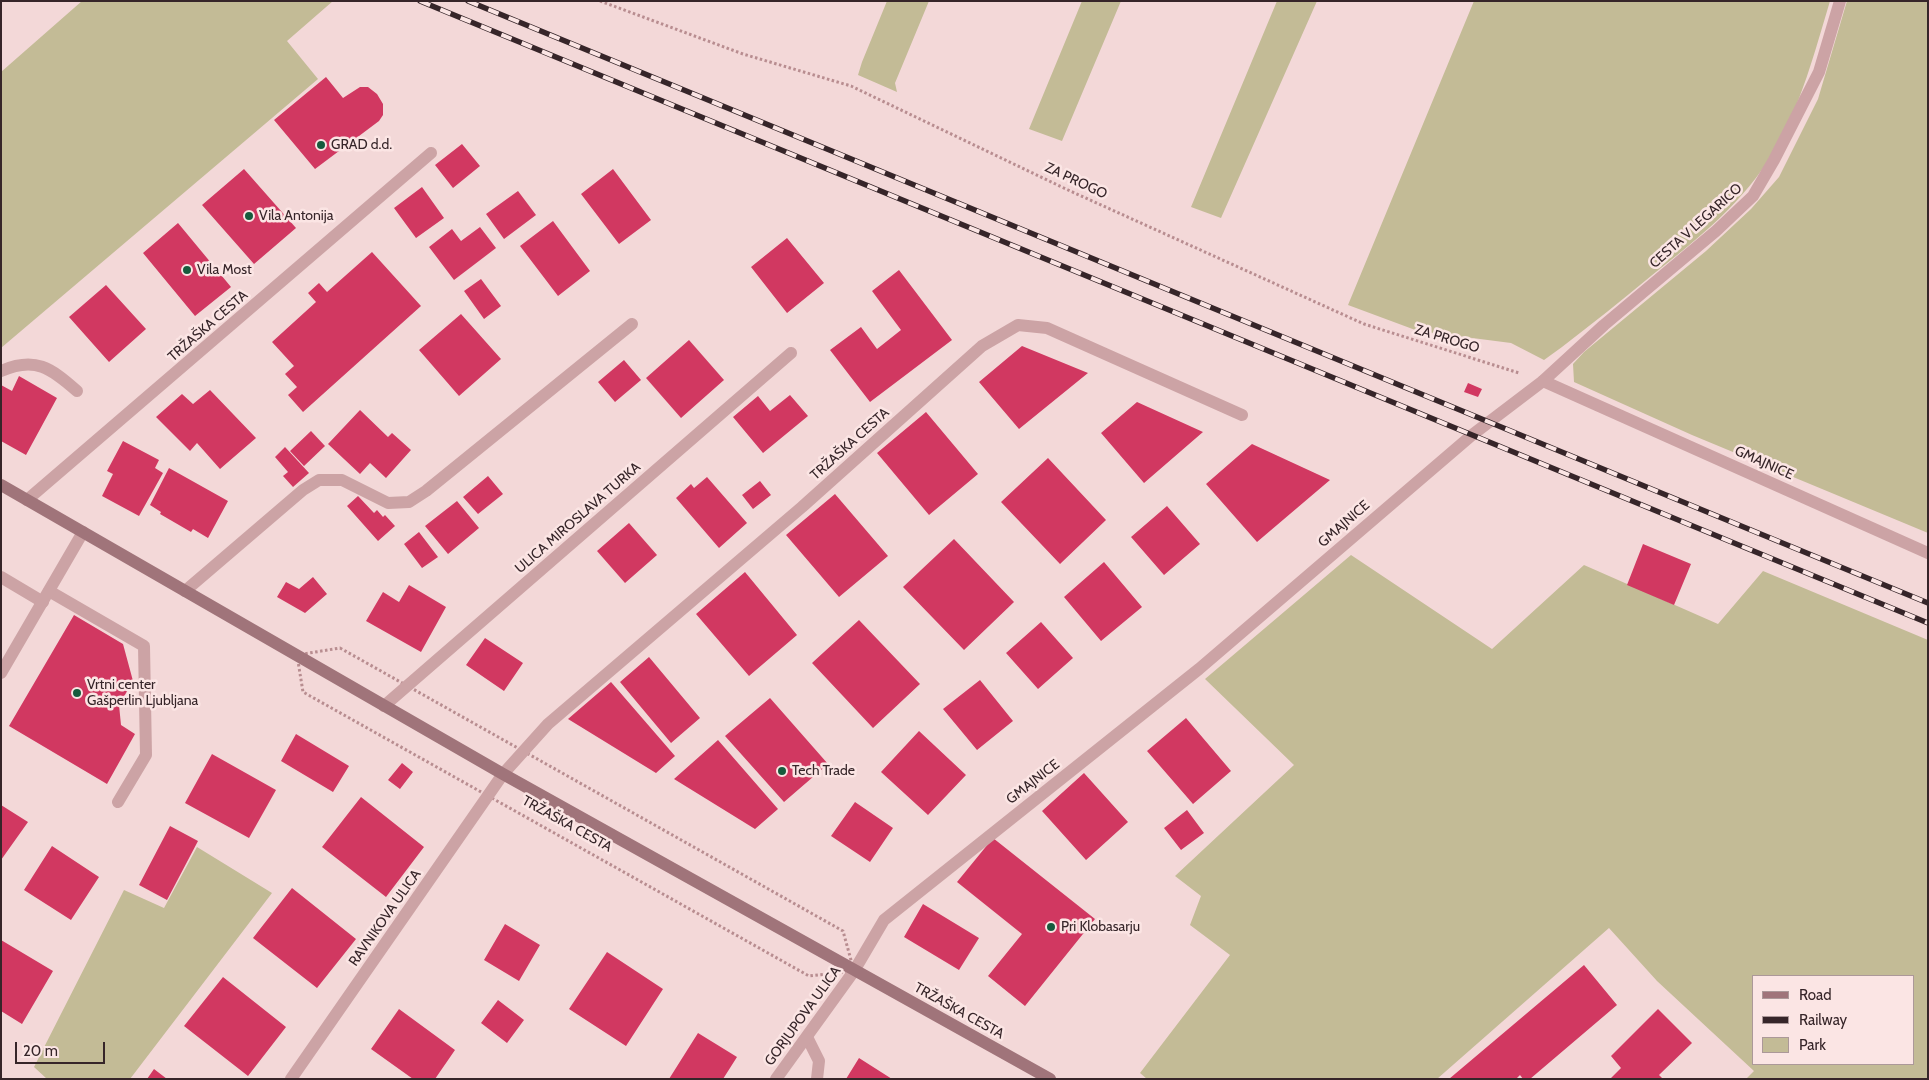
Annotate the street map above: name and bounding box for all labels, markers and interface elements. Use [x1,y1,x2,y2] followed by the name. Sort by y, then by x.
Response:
[331,137,392,153] place label: GRAD d.d.
[315,139,327,151] marker: GRAD d.d.
[1042,159,1110,203] street label: ZA PROGO
[1646,180,1746,272] street label: CESTA V LEGARICO
[259,208,333,224] place label: Vila Antonija
[243,210,255,222] marker: Vila Antonija
[197,262,252,278] place label: Vila Most
[181,264,193,276] marker: Vila Most
[165,287,251,365] street label: TRŽAŠKA CESTA
[1413,321,1481,357] street label: ZA PROGO
[807,404,893,484] street label: TRŽAŠKA CESTA
[1732,443,1796,483] street label: GMAJNICE
[512,459,644,577] street label: ULICA MIROSLAVA TURKA
[1315,497,1373,551] street label: GMAJNICE
[87,677,198,710] place label: Vrtni center Gašperlin Ljubljana
[71,687,83,699] marker: Vrtni center Gašperlin Ljubljana
[1003,756,1063,808] street label: GMAJNICE
[792,763,855,779] place label: Tech Trade
[776,765,788,777] marker: Tech Trade
[519,792,615,856] street label: TRŽAŠKA CESTA
[345,866,425,970] street label: RAVNIKOVA ULICA
[1061,919,1140,935] place label: Pri Klobasarju
[1045,921,1057,933] marker: Pri Klobasarju
[761,963,845,1069] street label: GORJUPOVA ULICA
[1752,975,1914,1065] legend
[911,979,1007,1043] street label: TRŽAŠKA CESTA
[1799,986,1832,1004] text: Road
[1799,1011,1847,1029] text: Railway
[18,1032,108,1064] scale bar
[1799,1036,1826,1054] text: Park
[23,1042,58,1060] text: 20 m

